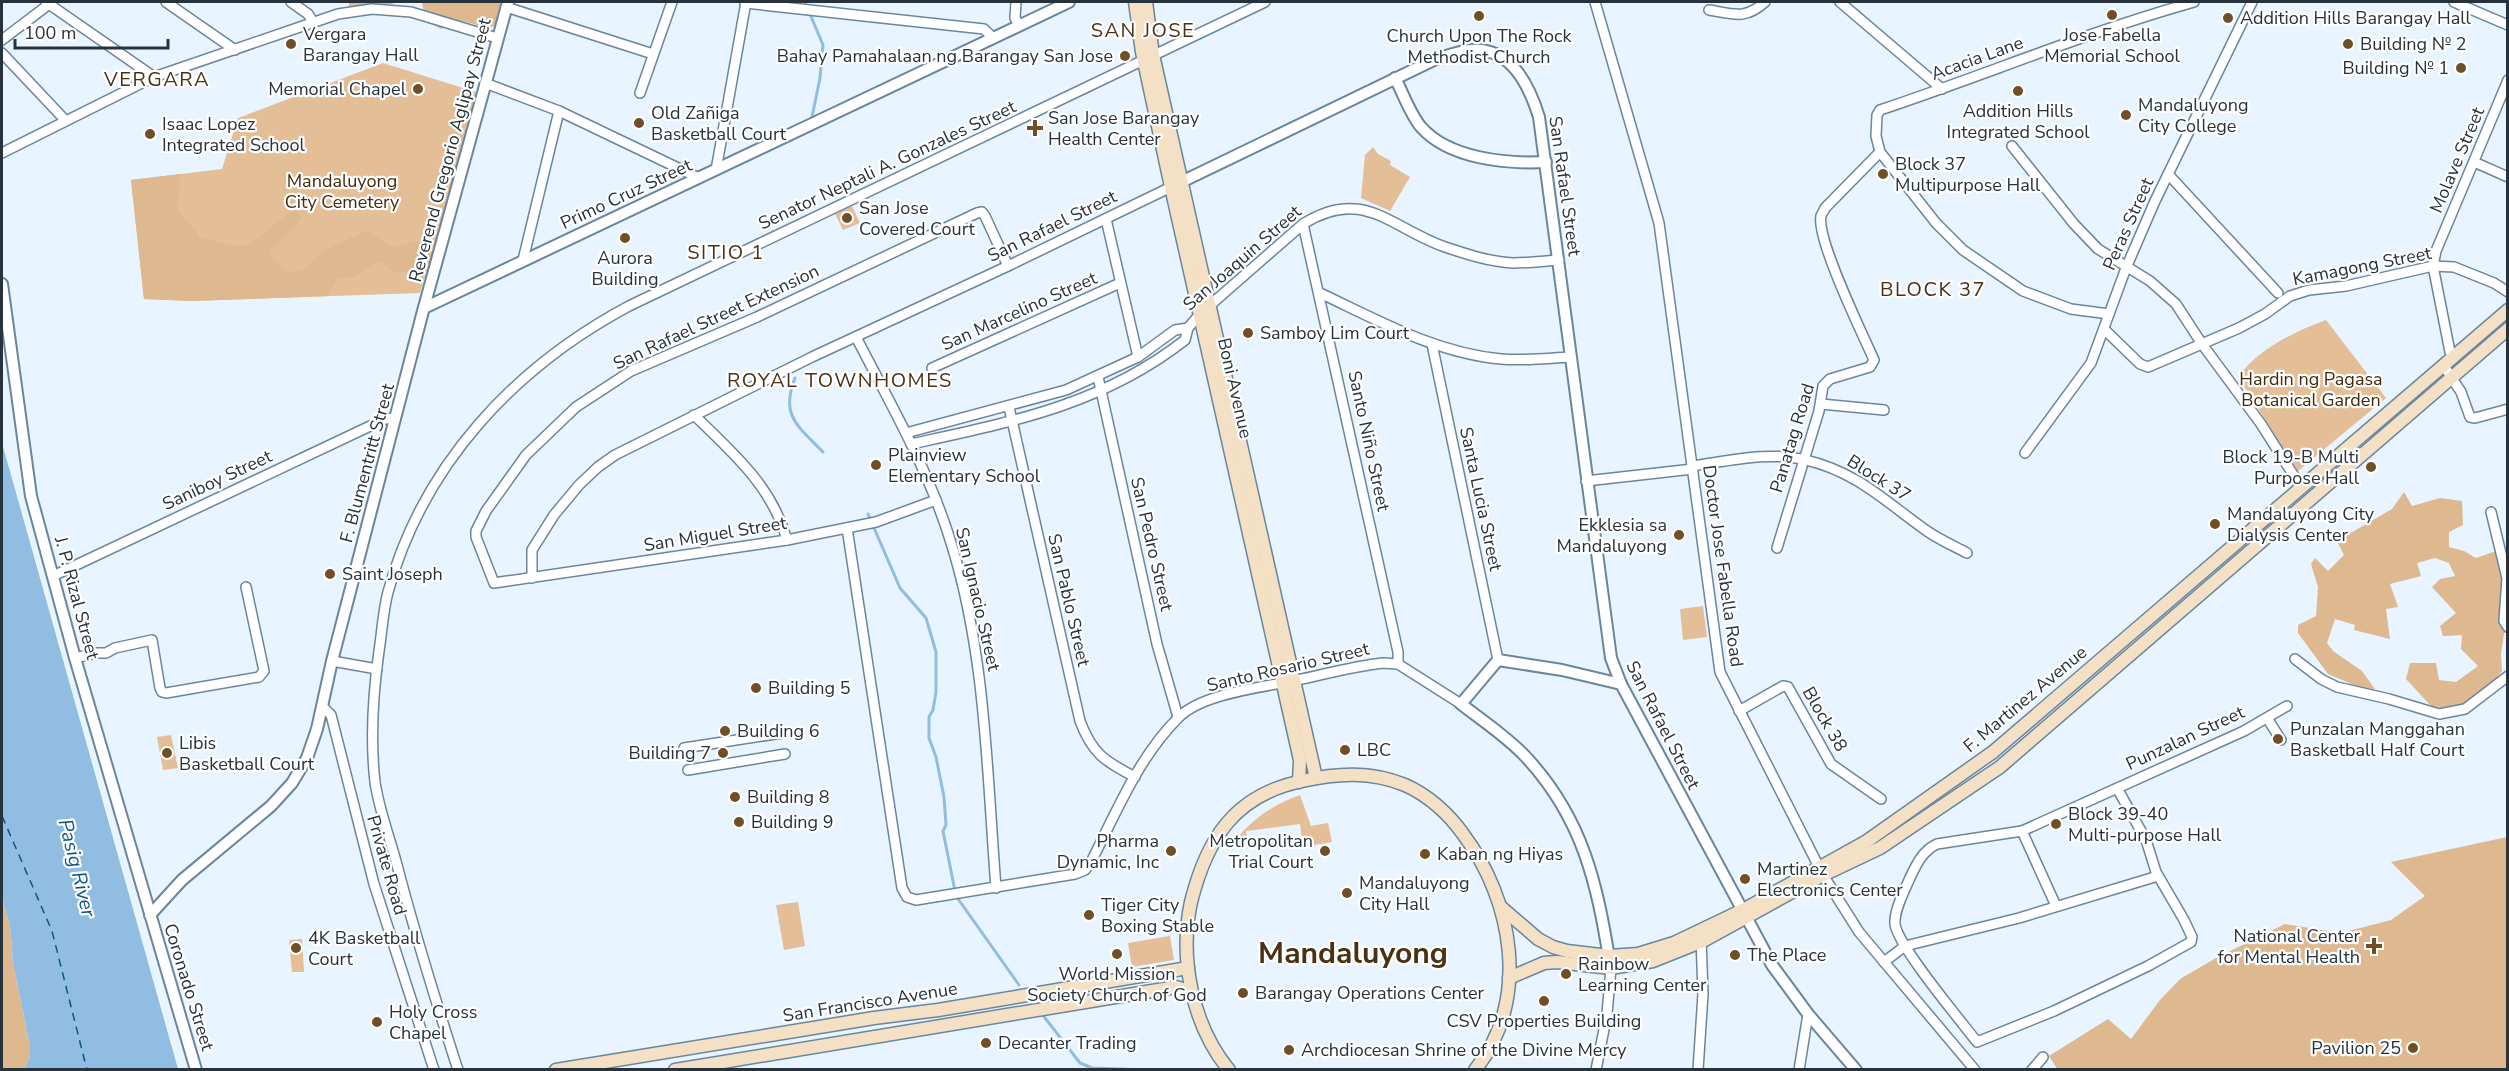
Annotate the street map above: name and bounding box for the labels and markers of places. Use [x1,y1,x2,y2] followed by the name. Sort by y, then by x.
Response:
[2240,6,2472,30] place label: Addition Hills Barangay Hall
[2105,8,2119,22] marker: Jose Fabella Memorial School
[1472,9,1486,23] marker: Church Upon The Rock Methodist Church
[2221,11,2235,25] marker: Addition Hills Barangay Hall
[302,22,419,67] place label: Vergara Barangay Hall
[2044,23,2180,68] place label: Jose Fabella Memorial School
[1387,24,1572,69] place label: Church Upon The Rock Methodist Church
[2360,32,2467,56] place label: Building № 2
[284,37,298,51] marker: Vergara Barangay Hall
[2341,37,2355,51] marker: Building № 2
[777,44,1113,68] place label: Bahay Pamahalaan ng Barangay San Jose
[1118,49,1132,63] marker: Bahay Pamahalaan ng Barangay San Jose
[2342,56,2449,80] place label: Building № 1
[2454,61,2468,75] marker: Building № 1
[268,77,407,101] place label: Memorial Chapel
[411,82,425,96] marker: Memorial Chapel
[2011,84,2025,98] marker: Addition Hills Integrated School
[2138,93,2249,138] place label: Mandaluyong City College
[1947,99,2090,144] place label: Addition Hills Integrated School
[651,101,787,146] place label: Old Zañiga Basketball Court
[1048,106,1200,151] place label: San Jose Barangay Health Center
[2119,108,2133,122] marker: Mandaluyong City College
[162,112,306,157] place label: Isaac Lopez Integrated School
[632,116,646,130] marker: Old Zañiga Basketball Court
[1026,119,1044,137] marker: San Jose Barangay Health Center
[143,127,157,141] marker: Isaac Lopez Integrated School
[1895,152,2041,197] place label: Block 37 Multipurpose Hall
[1876,167,1890,181] marker: Block 37 Multipurpose Hall
[859,196,976,241] place label: San Jose Covered Court
[840,211,854,225] marker: San Jose Covered Court
[618,231,632,245] marker: Aurora Building
[591,246,659,291] place label: Aurora Building
[1260,321,1410,345] place label: Samboy Lim Court
[1241,326,1255,340] marker: Samboy Lim Court
[888,443,1041,488] place label: Plainview Elementary School
[2222,445,2360,490] place label: Block 19-B Multi Purpose Hall
[869,458,883,472] marker: Plainview Elementary School
[2364,460,2378,474] marker: Block 19-B Multi Purpose Hall
[2227,502,2375,547] place label: Mandaluyong City Dialysis Center
[1556,513,1667,558] place label: Ekklesia sa Mandaluyong
[2208,517,2222,531] marker: Mandaluyong City Dialysis Center
[1672,528,1686,542] marker: Ekklesia sa Mandaluyong
[342,562,443,586] place label: Saint Joseph
[323,567,337,581] marker: Saint Joseph
[768,676,851,700] place label: Building 5
[749,681,763,695] marker: Building 5
[2290,717,2465,762] place label: Punzalan Manggahan Basketball Half Court
[737,719,820,743] place label: Building 6
[718,724,732,738] marker: Building 6
[179,731,315,776] place label: Libis Basketball Court
[2271,732,2285,746] marker: Punzalan Manggahan Basketball Half Court
[1357,738,1391,762] place label: LBC
[628,741,711,765] place label: Building 7
[1338,743,1352,757] marker: LBC
[160,746,174,760] marker: Libis Basketball Court
[716,746,730,760] marker: Building 7
[747,785,830,809] place label: Building 8
[728,790,742,804] marker: Building 8
[2068,802,2222,847] place label: Block 39-40 Multi-purpose Hall
[751,810,834,834] place label: Building 9
[732,815,746,829] marker: Building 9
[2049,817,2063,831] marker: Block 39-40 Multi-purpose Hall
[1057,829,1159,874] place label: Pharma Dynamic, Inc
[1209,829,1314,874] place label: Metropolitan Trial Court
[1437,842,1563,866] place label: Kaban ng Hiyas
[1164,844,1178,858] marker: Pharma Dynamic, Inc
[1318,844,1332,858] marker: Metropolitan Trial Court
[1418,847,1432,861] marker: Kaban ng Hiyas
[1757,857,1903,902] place label: Martinez Electronics Center
[1359,871,1470,916] place label: Mandaluyong City Hall
[1738,872,1752,886] marker: Martinez Electronics Center
[1340,886,1354,900] marker: Mandaluyong City Hall
[1101,893,1214,938] place label: Tiger City Boxing Stable
[1082,908,1096,922] marker: Tiger City Boxing Stable
[2218,924,2361,969] place label: National Center for Mental Health
[308,926,421,971] place label: 4K Basketball Court
[2365,937,2383,955] marker: National Center for Mental Health
[289,941,303,955] marker: 4K Basketball Court
[1747,943,1826,967] place label: The Place
[1110,947,1124,961] marker: World Mission Society Church of God
[1728,948,1742,962] marker: The Place
[1578,952,1707,997] place label: Rainbow Learning Center
[1027,962,1207,1007] place label: World Mission Society Church of God
[1559,967,1573,981] marker: Rainbow Learning Center
[1255,981,1485,1005] place label: Barangay Operations Center
[1236,986,1250,1000] marker: Barangay Operations Center
[1537,994,1551,1008] marker: CSV Properties Building
[389,1000,477,1045] place label: Holy Cross Chapel
[1447,1009,1641,1033] place label: CSV Properties Building
[370,1015,384,1029] marker: Holy Cross Chapel
[998,1031,1137,1055] place label: Decanter Trading
[979,1036,993,1050] marker: Decanter Trading
[2311,1036,2401,1060] place label: Pavilion 25
[1301,1038,1627,1062] place label: Archdiocesan Shrine of the Divine Mercy
[2406,1041,2420,1055] marker: Pavilion 25
[1282,1043,1296,1057] marker: Archdiocesan Shrine of the Divine Mercy

